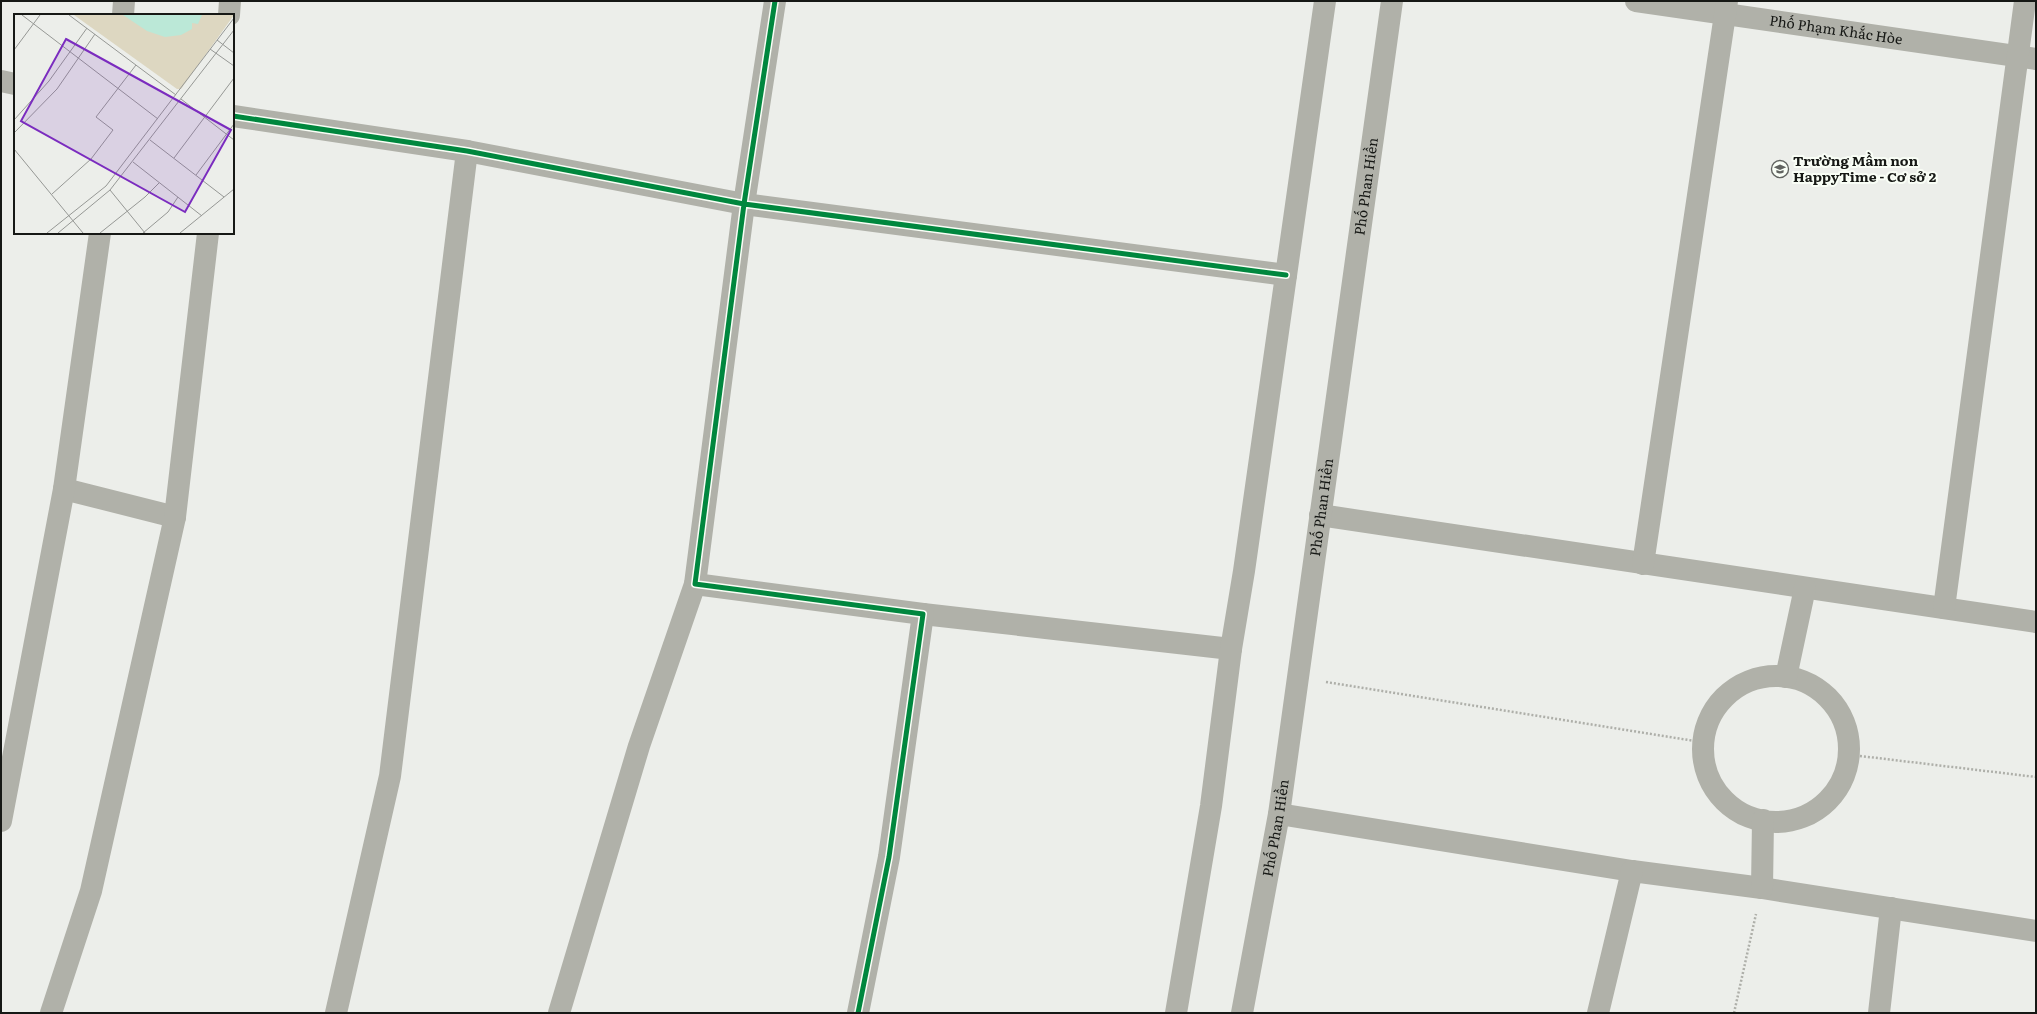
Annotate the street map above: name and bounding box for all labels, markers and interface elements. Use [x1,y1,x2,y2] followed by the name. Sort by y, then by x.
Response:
[1768,9,1904,49] street label: Phố Phạm Khắc Hòe
[14,14,234,234] inset map
[1349,136,1382,237] street label: Phố Phan Hiền
[1793,150,1937,186] place label: Trường Mầm non HappyTime - Cơ sở 2
[1770,159,1790,179] school or university icon: Trường Mầm non HappyTime - Cơ sở 2
[1304,457,1337,557] street label: Phố Phan Hiền
[1257,778,1293,878] street label: Phố Phan Hiền

